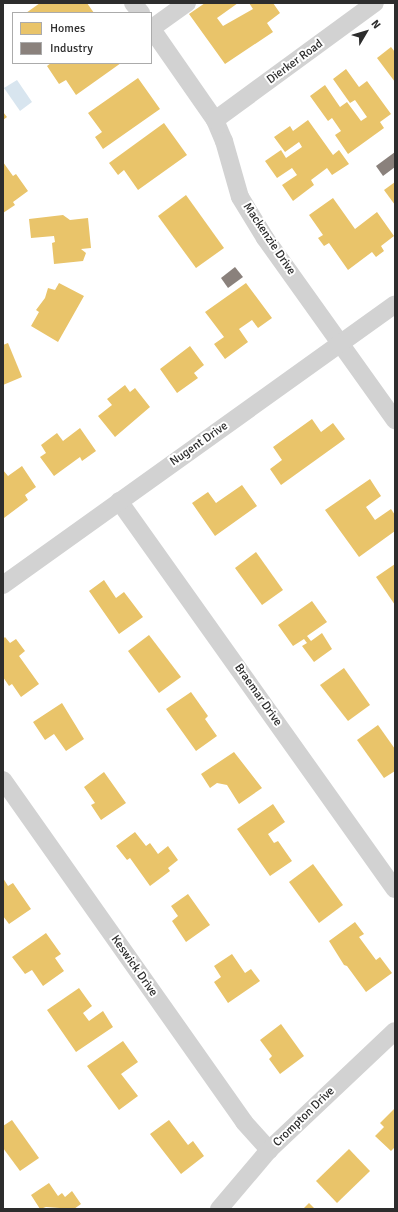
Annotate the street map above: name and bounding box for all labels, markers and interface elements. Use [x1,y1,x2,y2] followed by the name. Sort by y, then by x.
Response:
[12,12,152,64] legend
[346,12,386,52] north arrow
[368,17,383,31] text: N
[50,21,85,36] text: Homes
[264,37,326,87] street label: Dierker Road
[50,41,93,56] text: Industry
[240,200,298,278] street label: Mackenzie Drive
[167,419,231,469] street label: Nugent Drive
[231,661,285,729] street label: Braemar Drive
[108,933,160,999] street label: Keswick Drive
[270,1084,338,1150] street label: Crompton Drive

